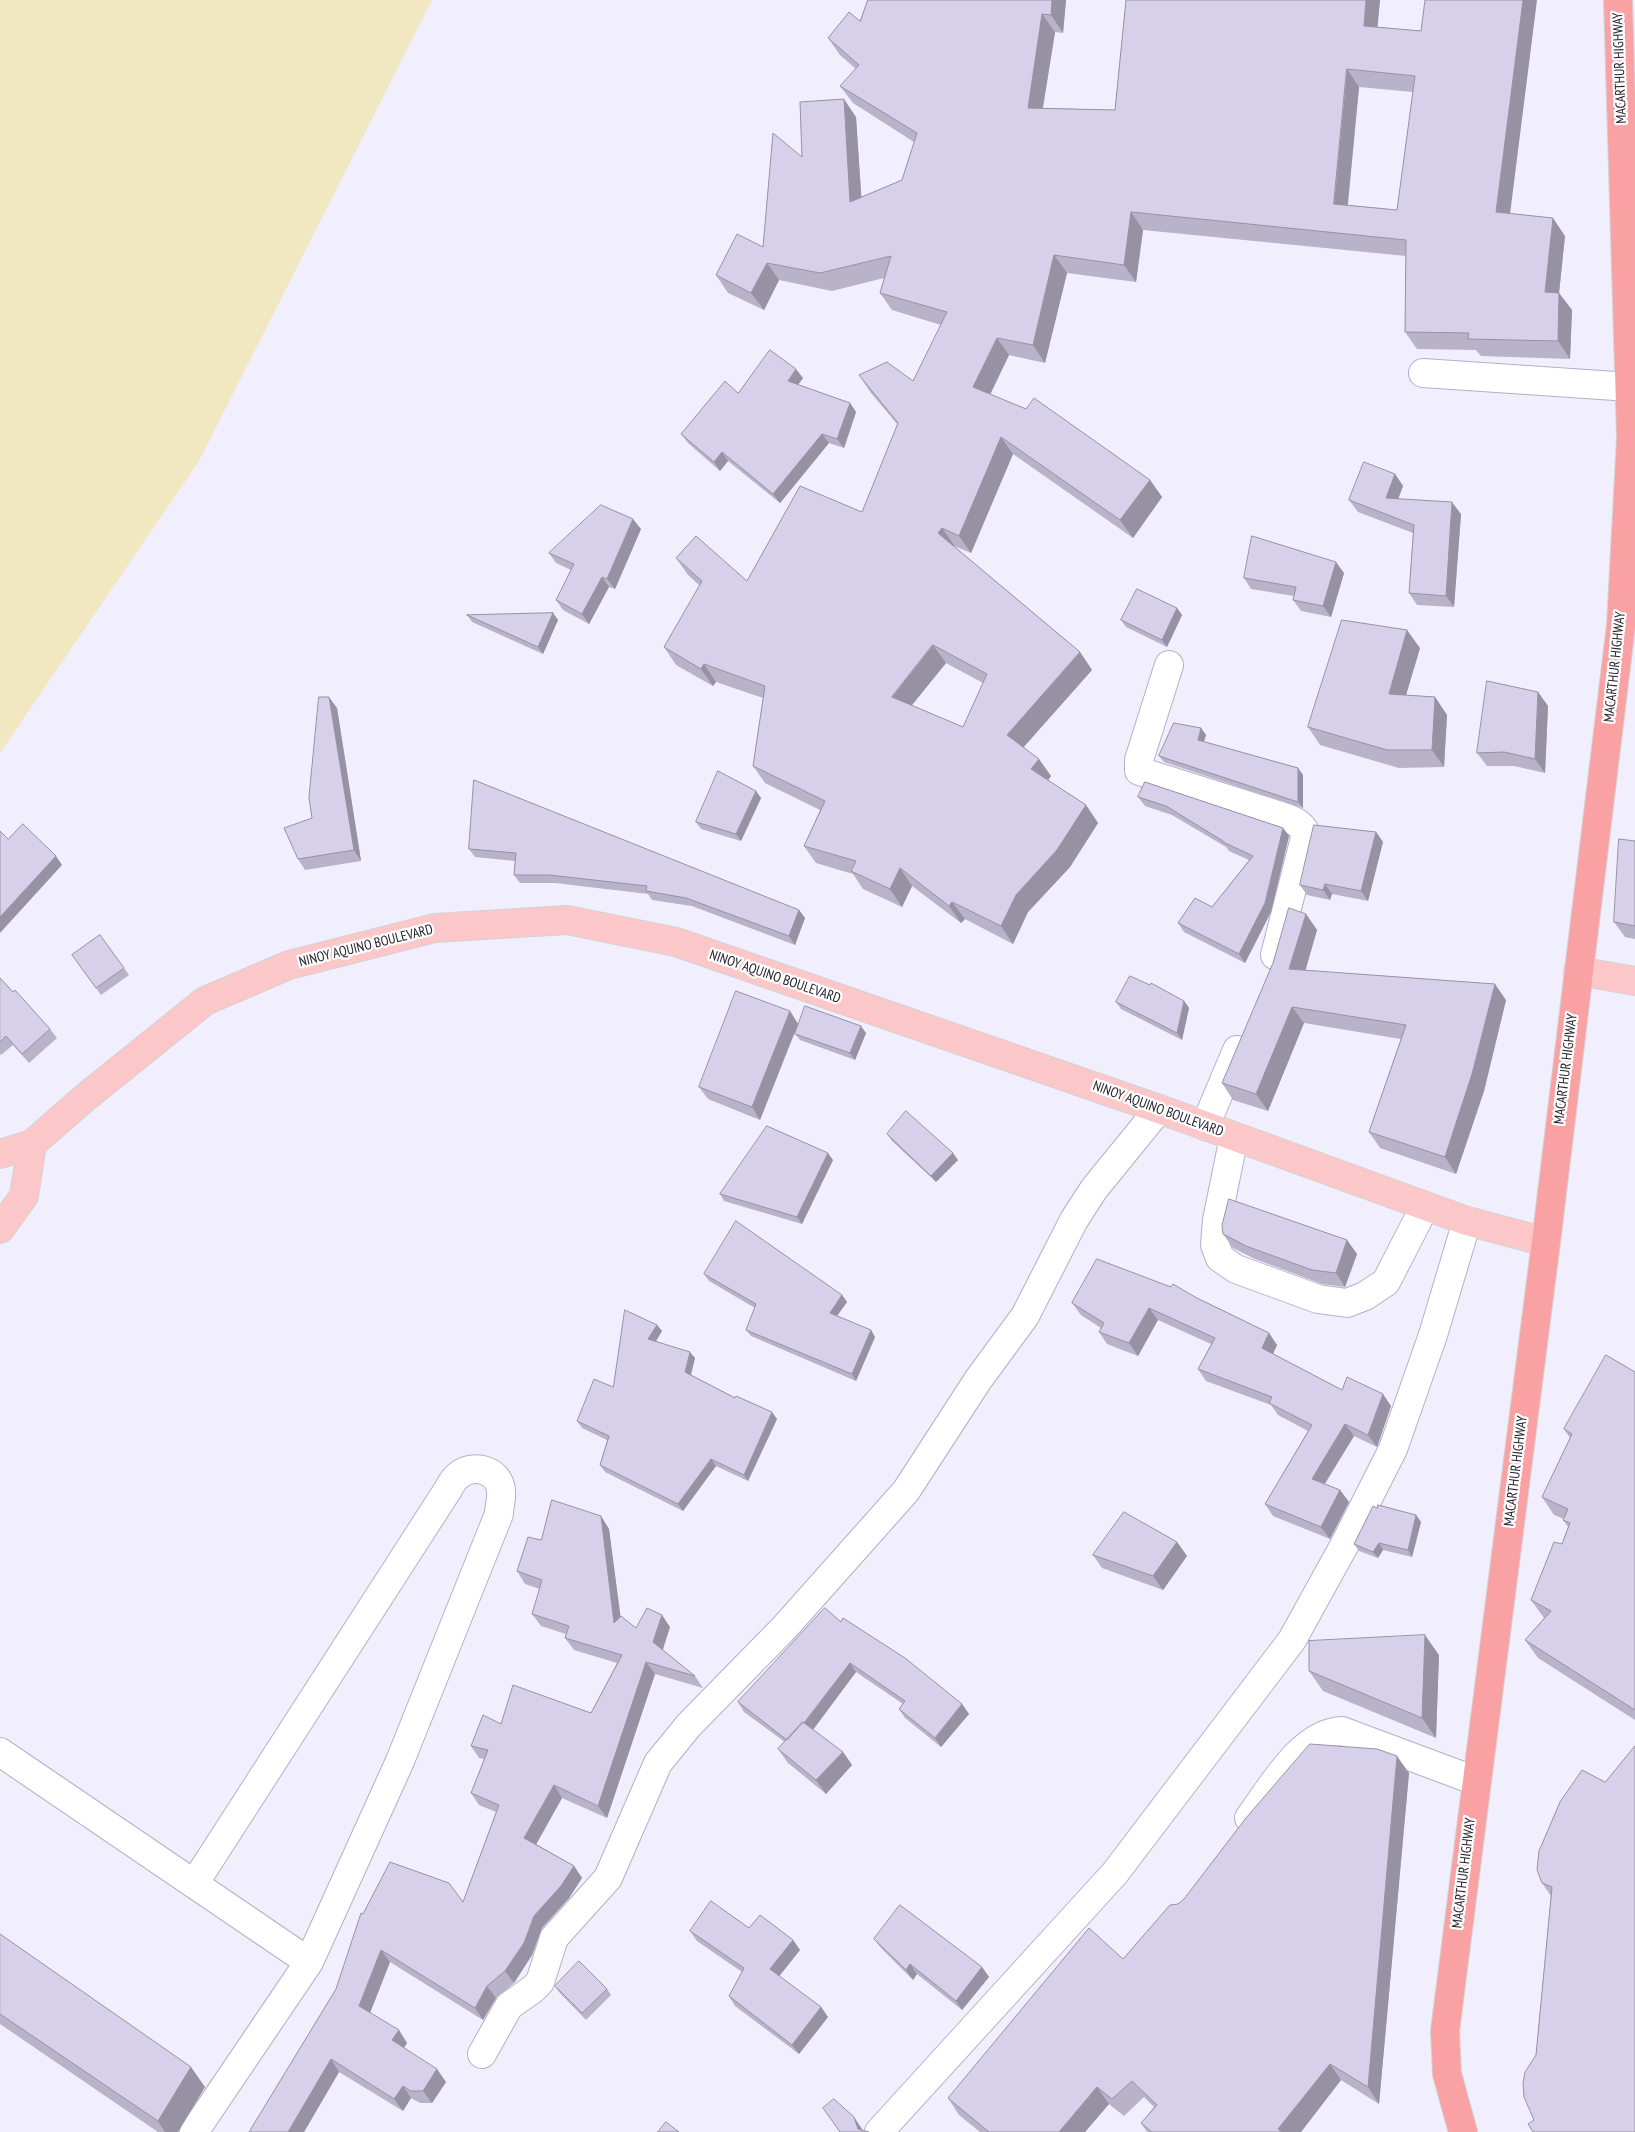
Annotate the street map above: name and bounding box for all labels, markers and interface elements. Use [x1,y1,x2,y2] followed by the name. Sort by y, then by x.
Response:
[1610,12,1630,124] street label: MACARTHUR HIGHWAY
[1601,611,1629,723] street label: MACARTHUR HIGHWAY
[297,921,435,971] street label: NINOY AQUINO BOULEVARD
[707,947,843,1007] street label: NINOY AQUINO BOULEVARD
[1551,1013,1581,1125] street label: MACARTHUR HIGHWAY
[1090,1078,1226,1140] street label: NINOY AQUINO BOULEVARD
[1501,1415,1531,1527] street label: MACARTHUR HIGHWAY
[1449,1817,1479,1929] street label: MACARTHUR HIGHWAY

